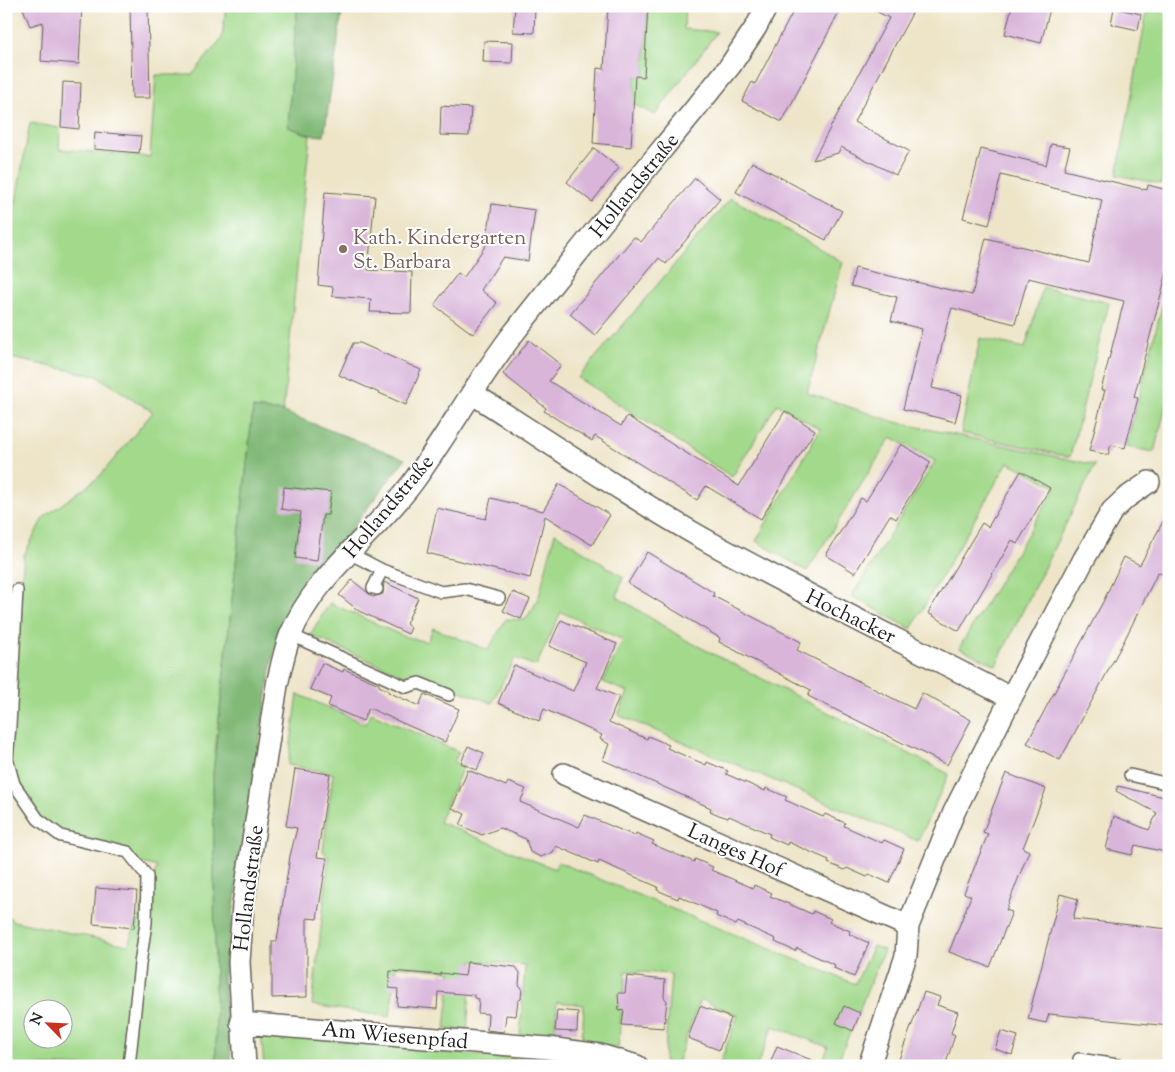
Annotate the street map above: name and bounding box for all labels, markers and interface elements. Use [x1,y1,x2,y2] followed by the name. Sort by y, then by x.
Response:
[584,127,687,245] street label: Hollandstraße
[353,224,527,278] place label: Kath. Kindergarten St. Barbara
[337,243,349,255] marker: Kath. Kindergarten St. Barbara
[337,449,442,566] street label: Hollandstraße
[800,583,901,653] street label: Hochacker
[682,817,790,887] street label: Langes Hof
[227,823,273,953] street label: Hollandstraße
[22,1000,72,1050] north arrow
[27,1010,49,1029] text: N
[320,1016,469,1058] street label: Am Wiesenpfad

